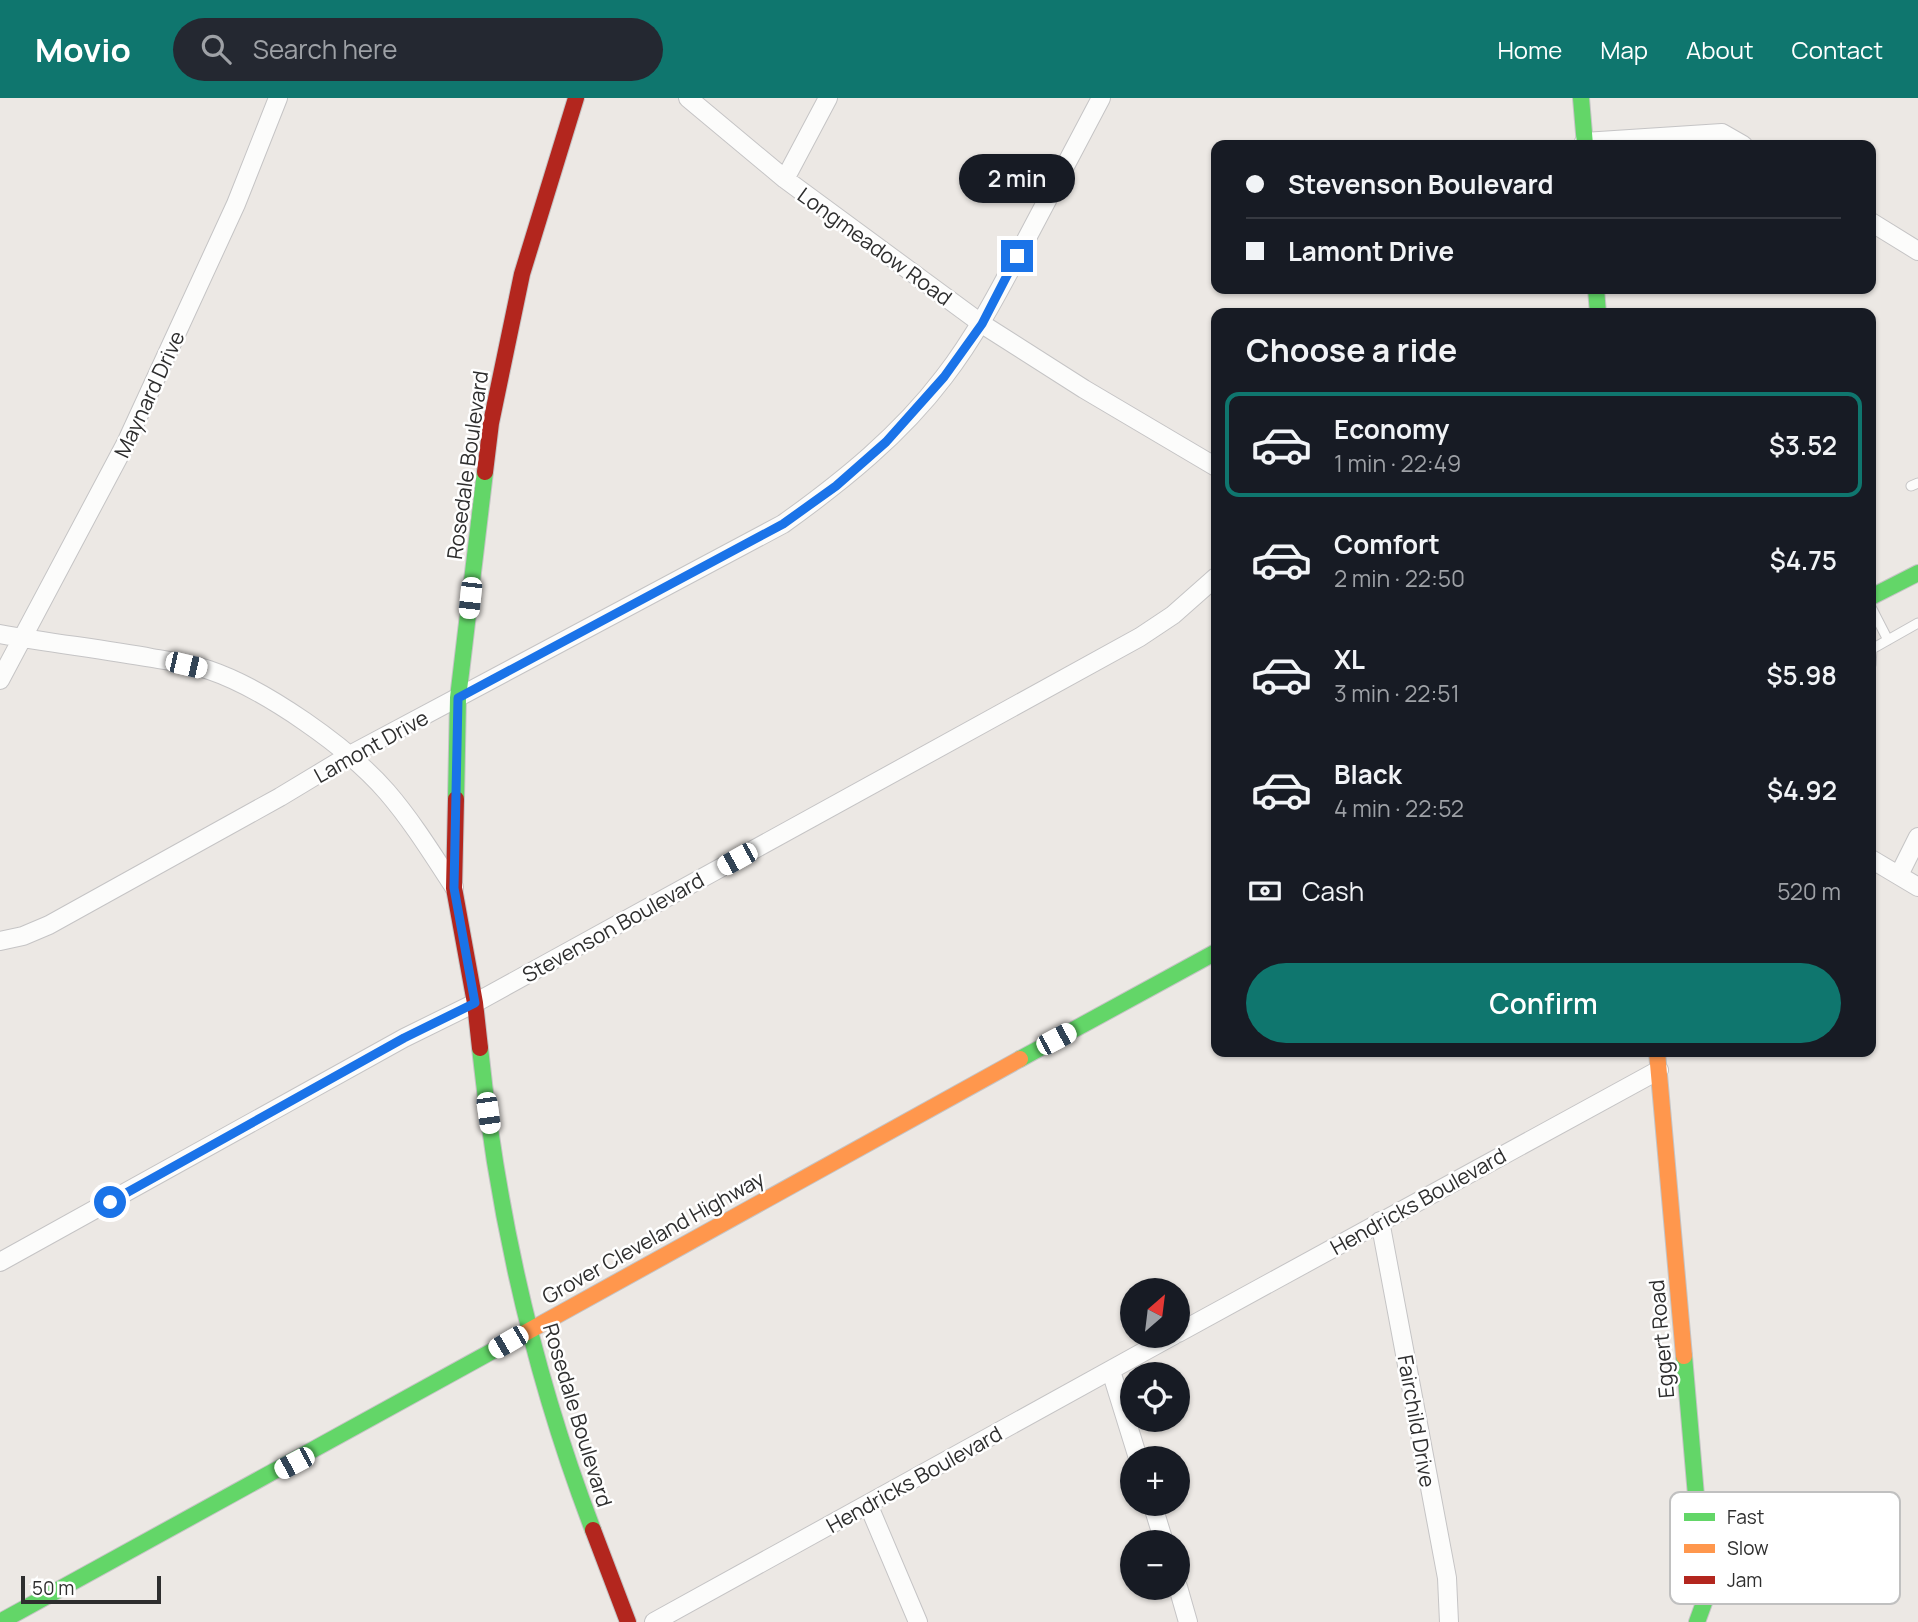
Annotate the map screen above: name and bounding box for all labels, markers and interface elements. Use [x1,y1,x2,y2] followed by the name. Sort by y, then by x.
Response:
[173,18,663,81] search box
[35,27,131,72] text: Movio
[197,30,235,68] icon: search
[253,31,397,67] text: Search here
[1497,33,1562,66] text: Home
[1600,33,1648,66] text: Map
[1686,33,1754,66] text: About
[1792,33,1883,66] text: Contact
[959,155,1075,204] callout: 2 min
[988,162,1046,194] text: 2 min
[1288,166,1554,202] text: Stevenson Boulevard
[792,181,958,311] street label: Longmeadow Road
[1288,233,1454,269] text: Lamont Drive
[1001,240,1033,272] route end
[107,326,191,462] street label: Maynard Drive
[1246,328,1457,372] text: Choose a ride
[440,369,494,561] street label: Rosedale Boulevard
[1334,411,1449,447] text: Economy
[1250,413,1313,476] icon: car
[1769,427,1837,463] text: $3.52
[1334,447,1461,479] text: 1 min · 22:49
[1334,526,1440,562] text: Comfort
[1250,528,1313,591] icon: car
[1770,542,1837,578] text: $4.75
[1334,562,1465,594] text: 2 min · 22:50
[458,576,483,620] car
[1334,641,1365,677] text: XL
[1250,643,1313,706] icon: car
[164,650,209,680] car
[1767,657,1837,693] text: $5.98
[1334,677,1460,709] text: 3 min · 22:51
[309,703,433,789] street label: Lamont Drive
[1334,756,1402,792] text: Black
[1250,758,1313,821] icon: car
[1767,772,1837,808] text: $4.92
[1334,792,1464,824] text: 4 min · 22:52
[714,840,761,878] car
[517,865,709,989] street label: Stevenson Boulevard
[1246,872,1284,910] icon: cash
[1302,873,1364,909] text: Cash
[1777,875,1841,907] text: 520 m
[1246,963,1841,1043] button: Confirm
[1033,1020,1080,1058] car
[475,1091,502,1135] car
[1325,1141,1511,1261] street label: Hendricks Boulevard
[537,1164,769,1310] street label: Grover Cleveland Highway
[94,1186,126,1218] route start
[1120,1278,1190,1348] north arrow
[1120,1278,1190,1600] map controls
[1642,1278,1680,1400] street label: Eggert Road
[537,1320,619,1510] street label: Rosedale Boulevard
[485,1322,532,1362] car
[1392,1353,1442,1489] street label: Fairchild Drive
[1120,1362,1190,1432] button: locate
[821,1419,1007,1539] street label: Hendricks Boulevard
[271,1444,318,1482] car
[1120,1446,1190,1516] button: +
[1670,1492,1900,1604] legend
[1727,1504,1764,1530] text: Fast
[1120,1530,1190,1600] button: −
[1727,1535,1769,1561] text: Slow
[1727,1567,1762,1593] text: Jam
[21,1573,161,1605] scale bar
[32,1575,74,1601] text: 50 m

